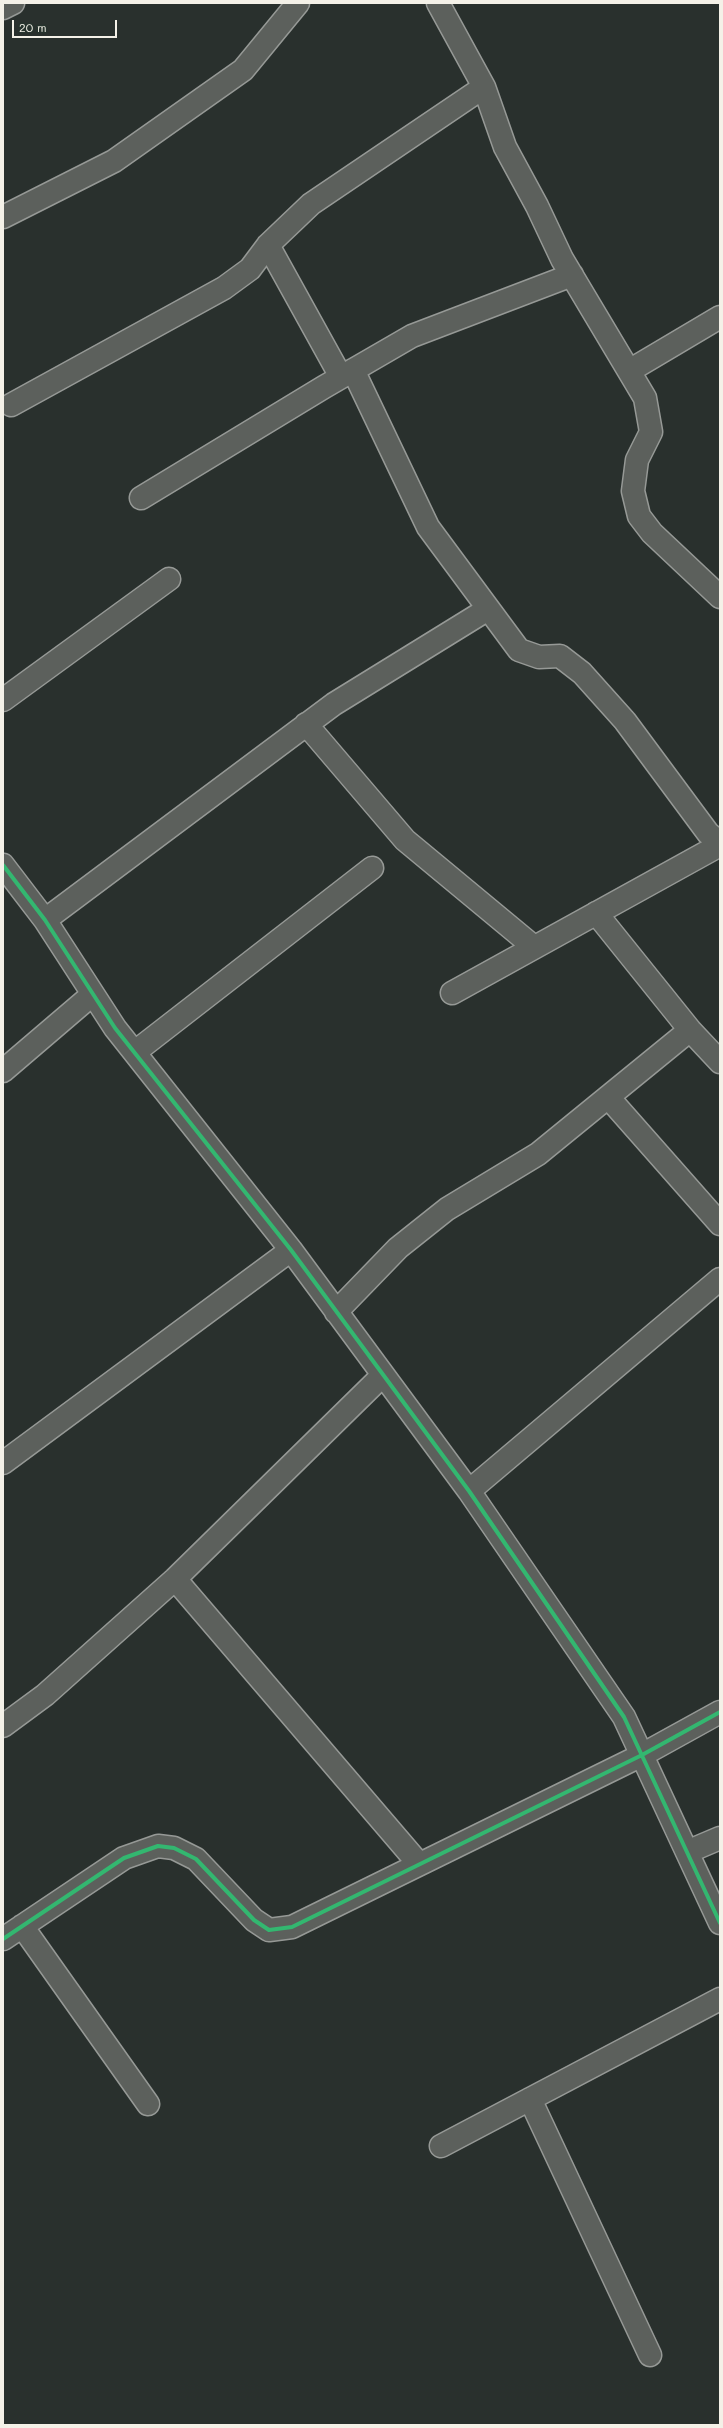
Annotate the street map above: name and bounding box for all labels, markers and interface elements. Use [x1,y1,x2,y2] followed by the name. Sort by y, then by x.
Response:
[14,12,119,38] scale bar
[19,19,47,35] text: 20 m

